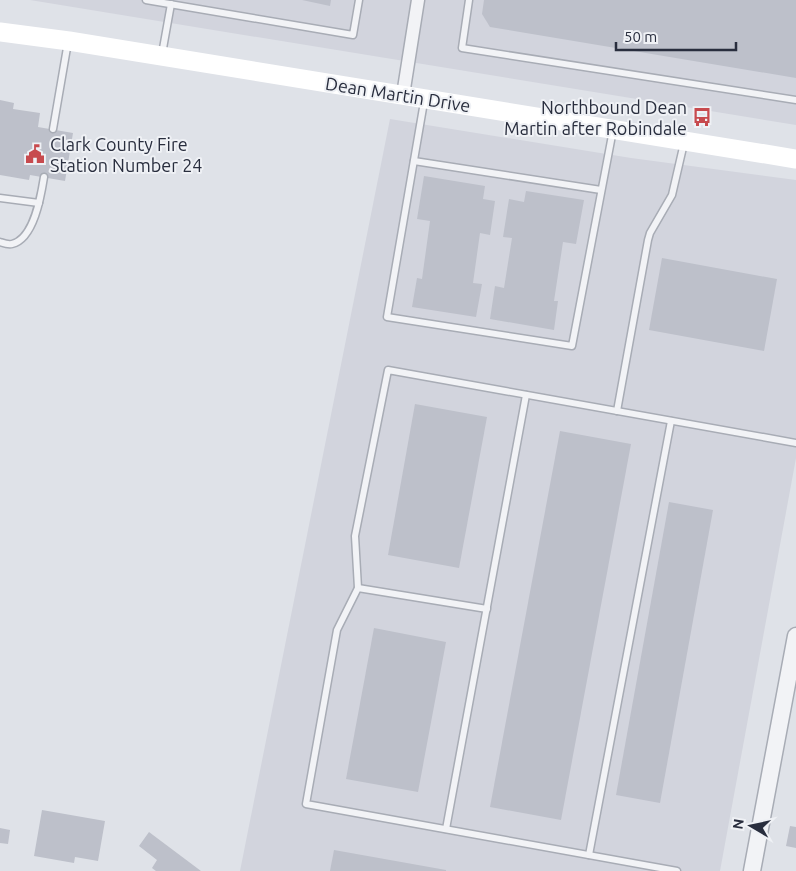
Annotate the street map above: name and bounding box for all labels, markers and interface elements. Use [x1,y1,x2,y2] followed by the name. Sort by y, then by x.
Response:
[616,20,736,52] scale bar
[624,28,657,45] text: 50 m
[324,73,472,115] street label: Dean Martin Drive
[504,97,687,138] place label: Northbound Dean Martin after Robindale
[691,106,713,128] bus stop icon: Northbound Dean Martin after Robindale
[50,134,202,175] place label: Clark County Fire Station Number 24
[24,143,46,165] public building icon: Clark County Fire Station Number 24
[726,801,776,851] north arrow
[729,818,747,830] text: N

